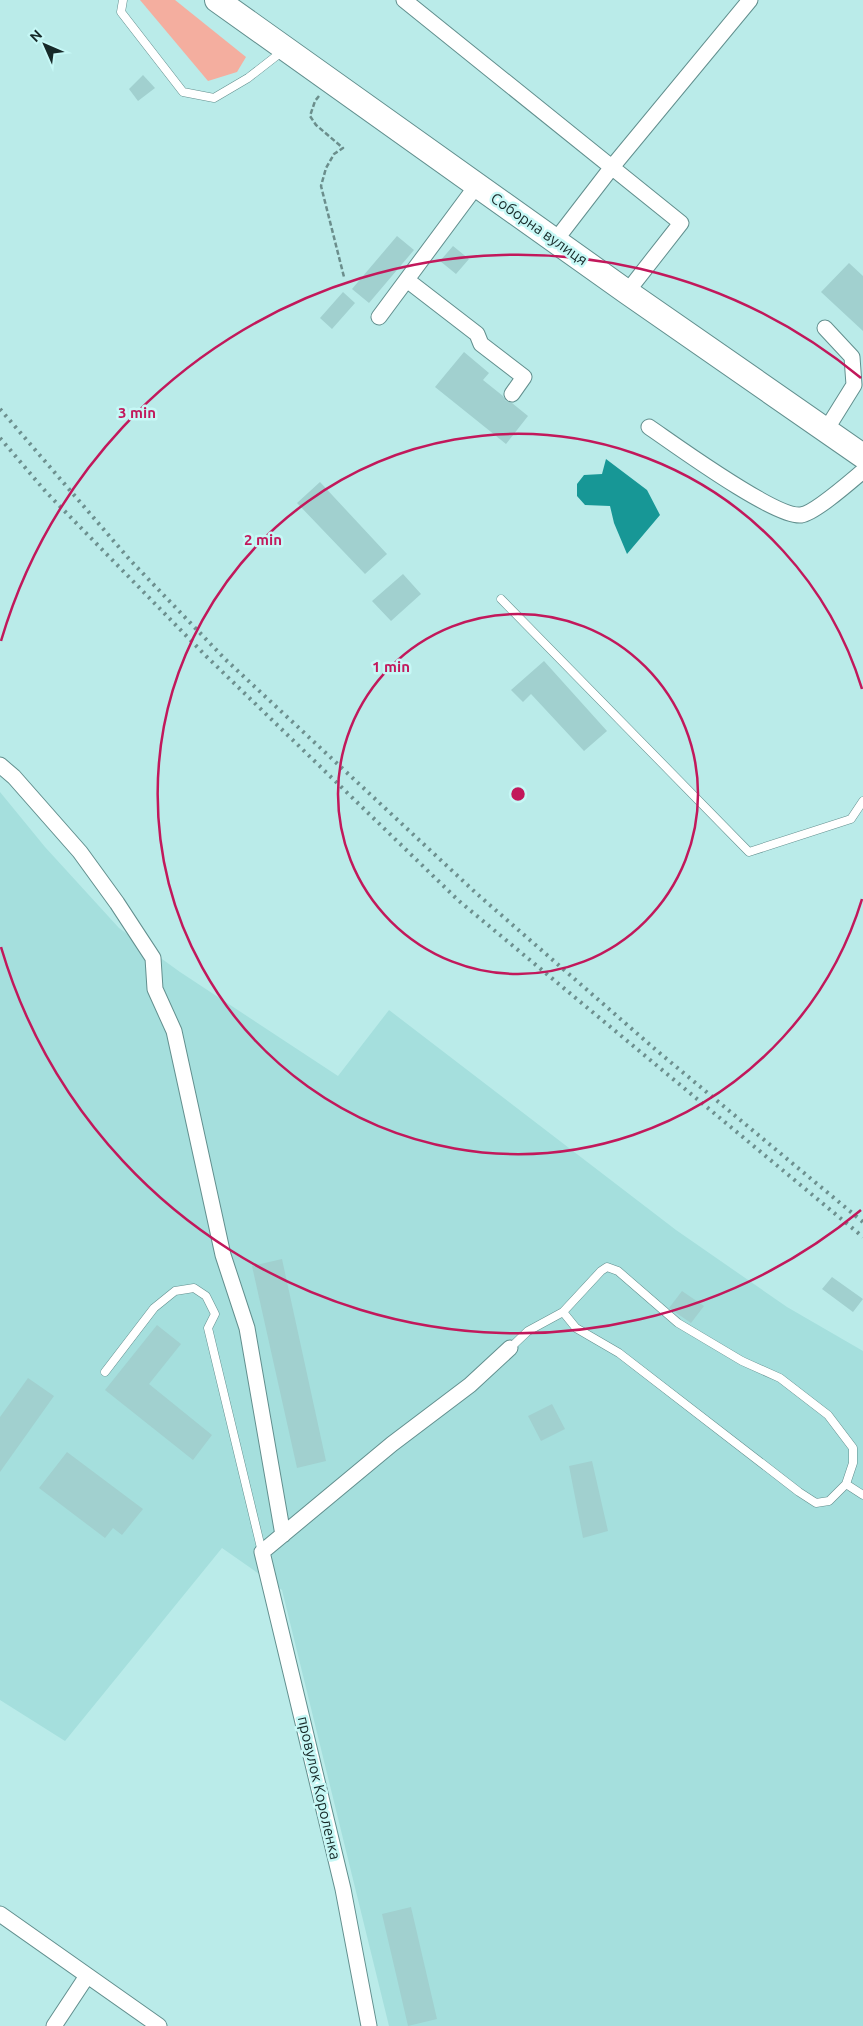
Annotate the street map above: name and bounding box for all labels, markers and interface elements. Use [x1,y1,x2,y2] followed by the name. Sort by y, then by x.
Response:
[20,20,70,70] north arrow
[26,26,45,45] text: N
[488,189,591,268] street label: Соборна вулиця
[118,404,156,421] text: 3 min
[244,531,282,548] text: 2 min
[372,658,410,675] text: 1 min
[509,785,527,803] centre of rings
[295,1715,344,1861] street label: провулок Короленка

